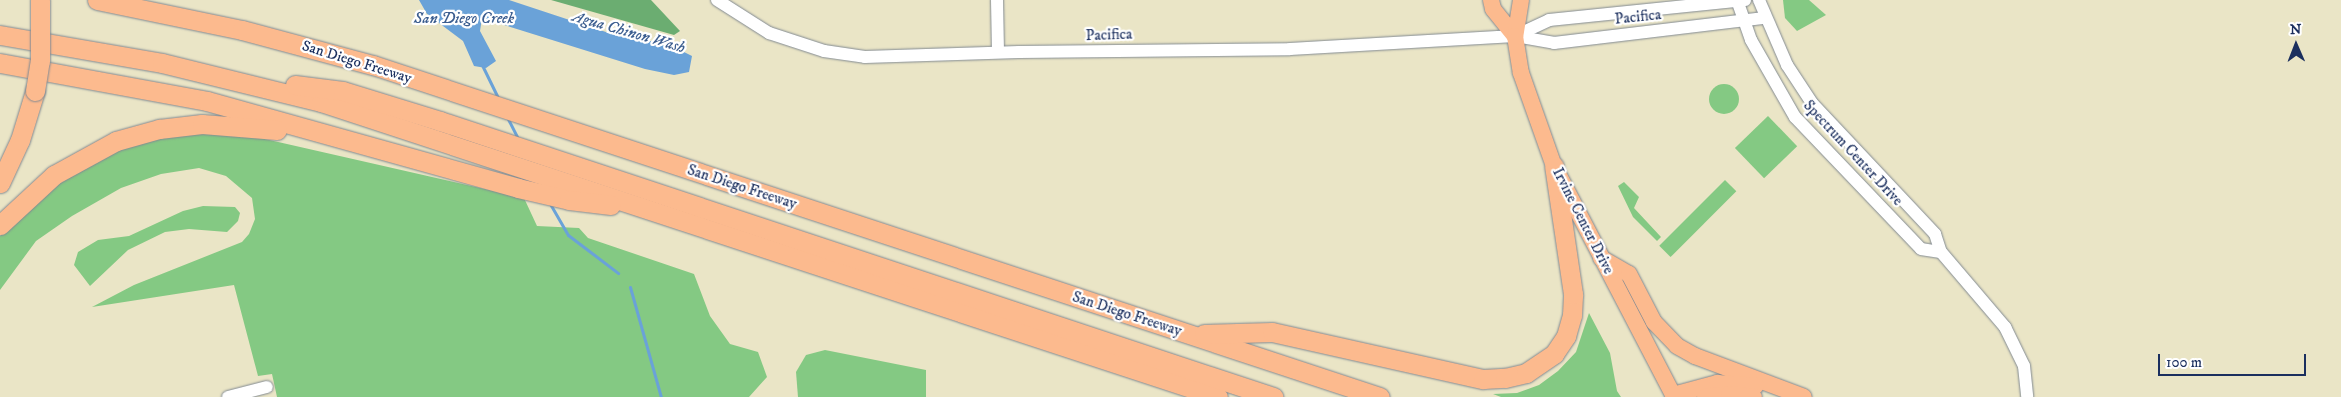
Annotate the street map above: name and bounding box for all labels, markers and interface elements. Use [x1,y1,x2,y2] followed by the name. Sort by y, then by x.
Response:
[1614,6,1662,28] street label: Pacifica
[571,7,687,57] water label: Agua Chinon Wash
[414,8,514,28] water label: San Diego Creek
[2271,20,2321,70] north arrow
[2290,21,2302,39] text: N
[1085,25,1133,45] street label: Pacifica
[300,37,414,87] street label: San Diego Freeway
[1800,97,1906,209] street label: Spectrum Center Drive
[685,161,799,213] street label: San Diego Freeway
[1548,165,1618,277] street label: Irvine Center Drive
[1070,288,1184,340] street label: San Diego Freeway
[2161,344,2308,376] scale bar
[2166,353,2202,372] text: 100 m

